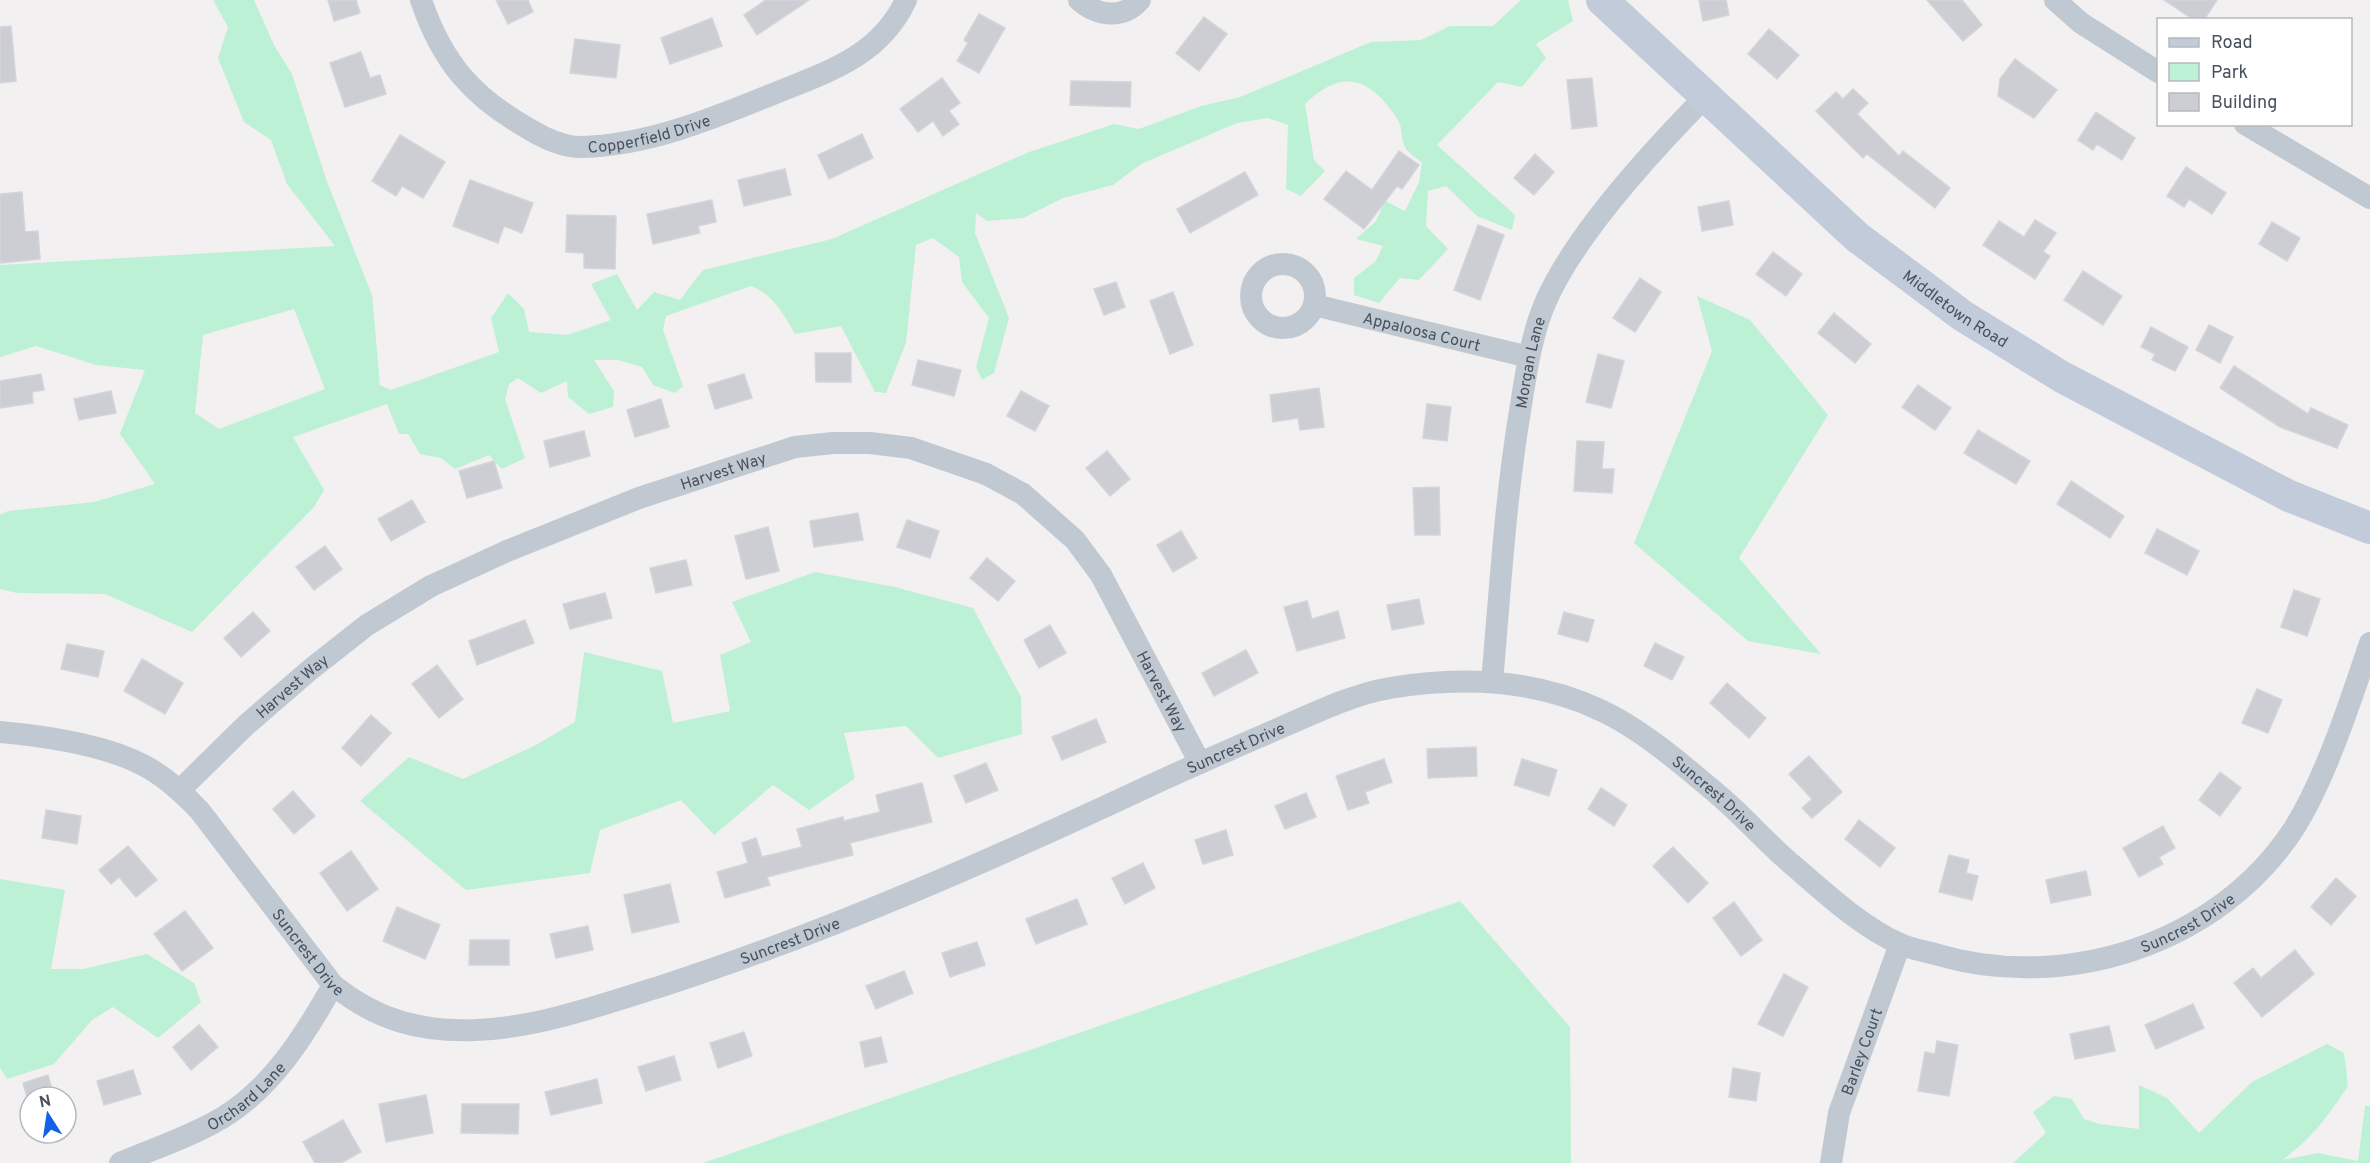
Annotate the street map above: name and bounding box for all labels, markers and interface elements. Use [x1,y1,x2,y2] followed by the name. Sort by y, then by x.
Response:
[2157,18,2352,126] legend
[2211,32,2253,55] text: Road
[2211,62,2248,85] text: Park
[2211,92,2277,115] text: Building
[587,111,714,159] street label: Copperfield Drive
[1898,266,2011,353] street label: Middletown Road
[1361,309,1482,357] street label: Appaloosa Court
[1513,314,1551,410] street label: Morgan Lane
[678,449,769,496] street label: Harvest Way
[1131,648,1190,736] street label: Harvest Way
[253,651,333,724] street label: Harvest Way
[1184,719,1289,780] street label: Suncrest Drive
[1667,752,1759,837] street label: Suncrest Drive
[2138,890,2240,959] street label: Suncrest Drive
[266,906,347,1002] street label: Suncrest Drive
[738,914,843,970] street label: Suncrest Drive
[1838,1006,1888,1098] street label: Barley Court
[204,1059,291,1136] street label: Orchard Lane
[18,1085,78,1145] north arrow
[38,1091,53,1113] text: N

